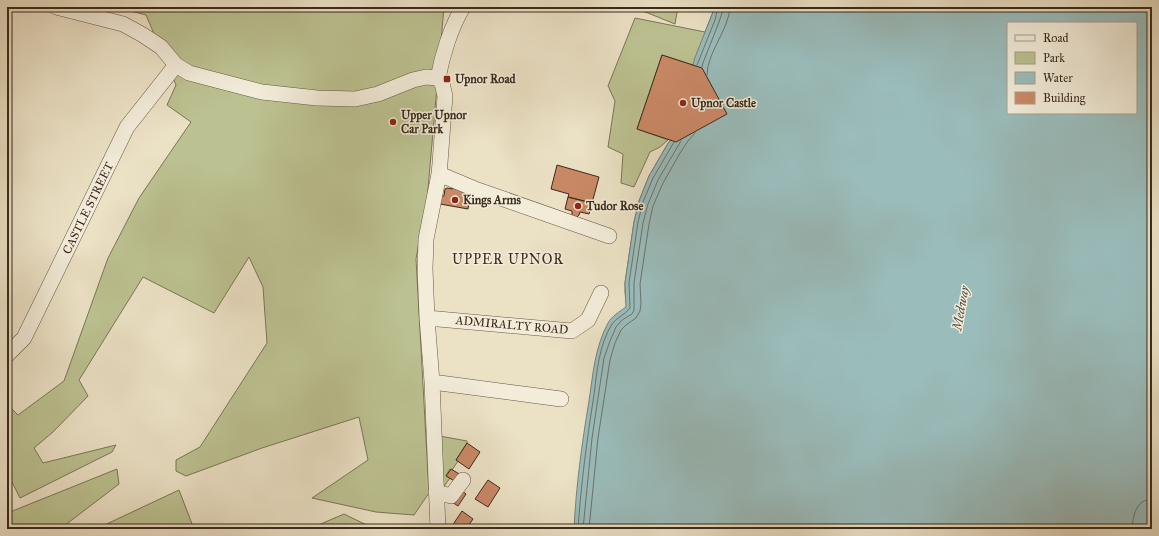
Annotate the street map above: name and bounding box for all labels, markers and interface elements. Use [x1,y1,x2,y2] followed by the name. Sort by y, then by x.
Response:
[1007,22,1137,114] legend
[1043,31,1069,45] text: Road
[1043,51,1065,65] text: Park
[1043,71,1073,85] text: Water
[455,72,517,87] place label: Upnor Road
[442,74,452,84] marker: Upnor Road
[1043,91,1086,106] text: Building
[691,96,756,111] place label: Upnor Castle
[678,98,688,108] marker: Upnor Castle
[401,108,467,136] place label: Upper Upnor Car Park
[388,117,398,127] marker: Upper Upnor Car Park
[60,160,116,256] street label: CASTLE STREET
[463,193,522,208] place label: Kings Arms
[450,195,460,205] marker: Kings Arms
[585,199,644,213] place label: Tudor Rose
[573,201,583,211] marker: Tudor Rose
[452,251,564,268] district label: UPPER UPNOR
[949,284,973,334] water label: Medway
[454,313,569,337] street label: ADMIRALTY ROAD

